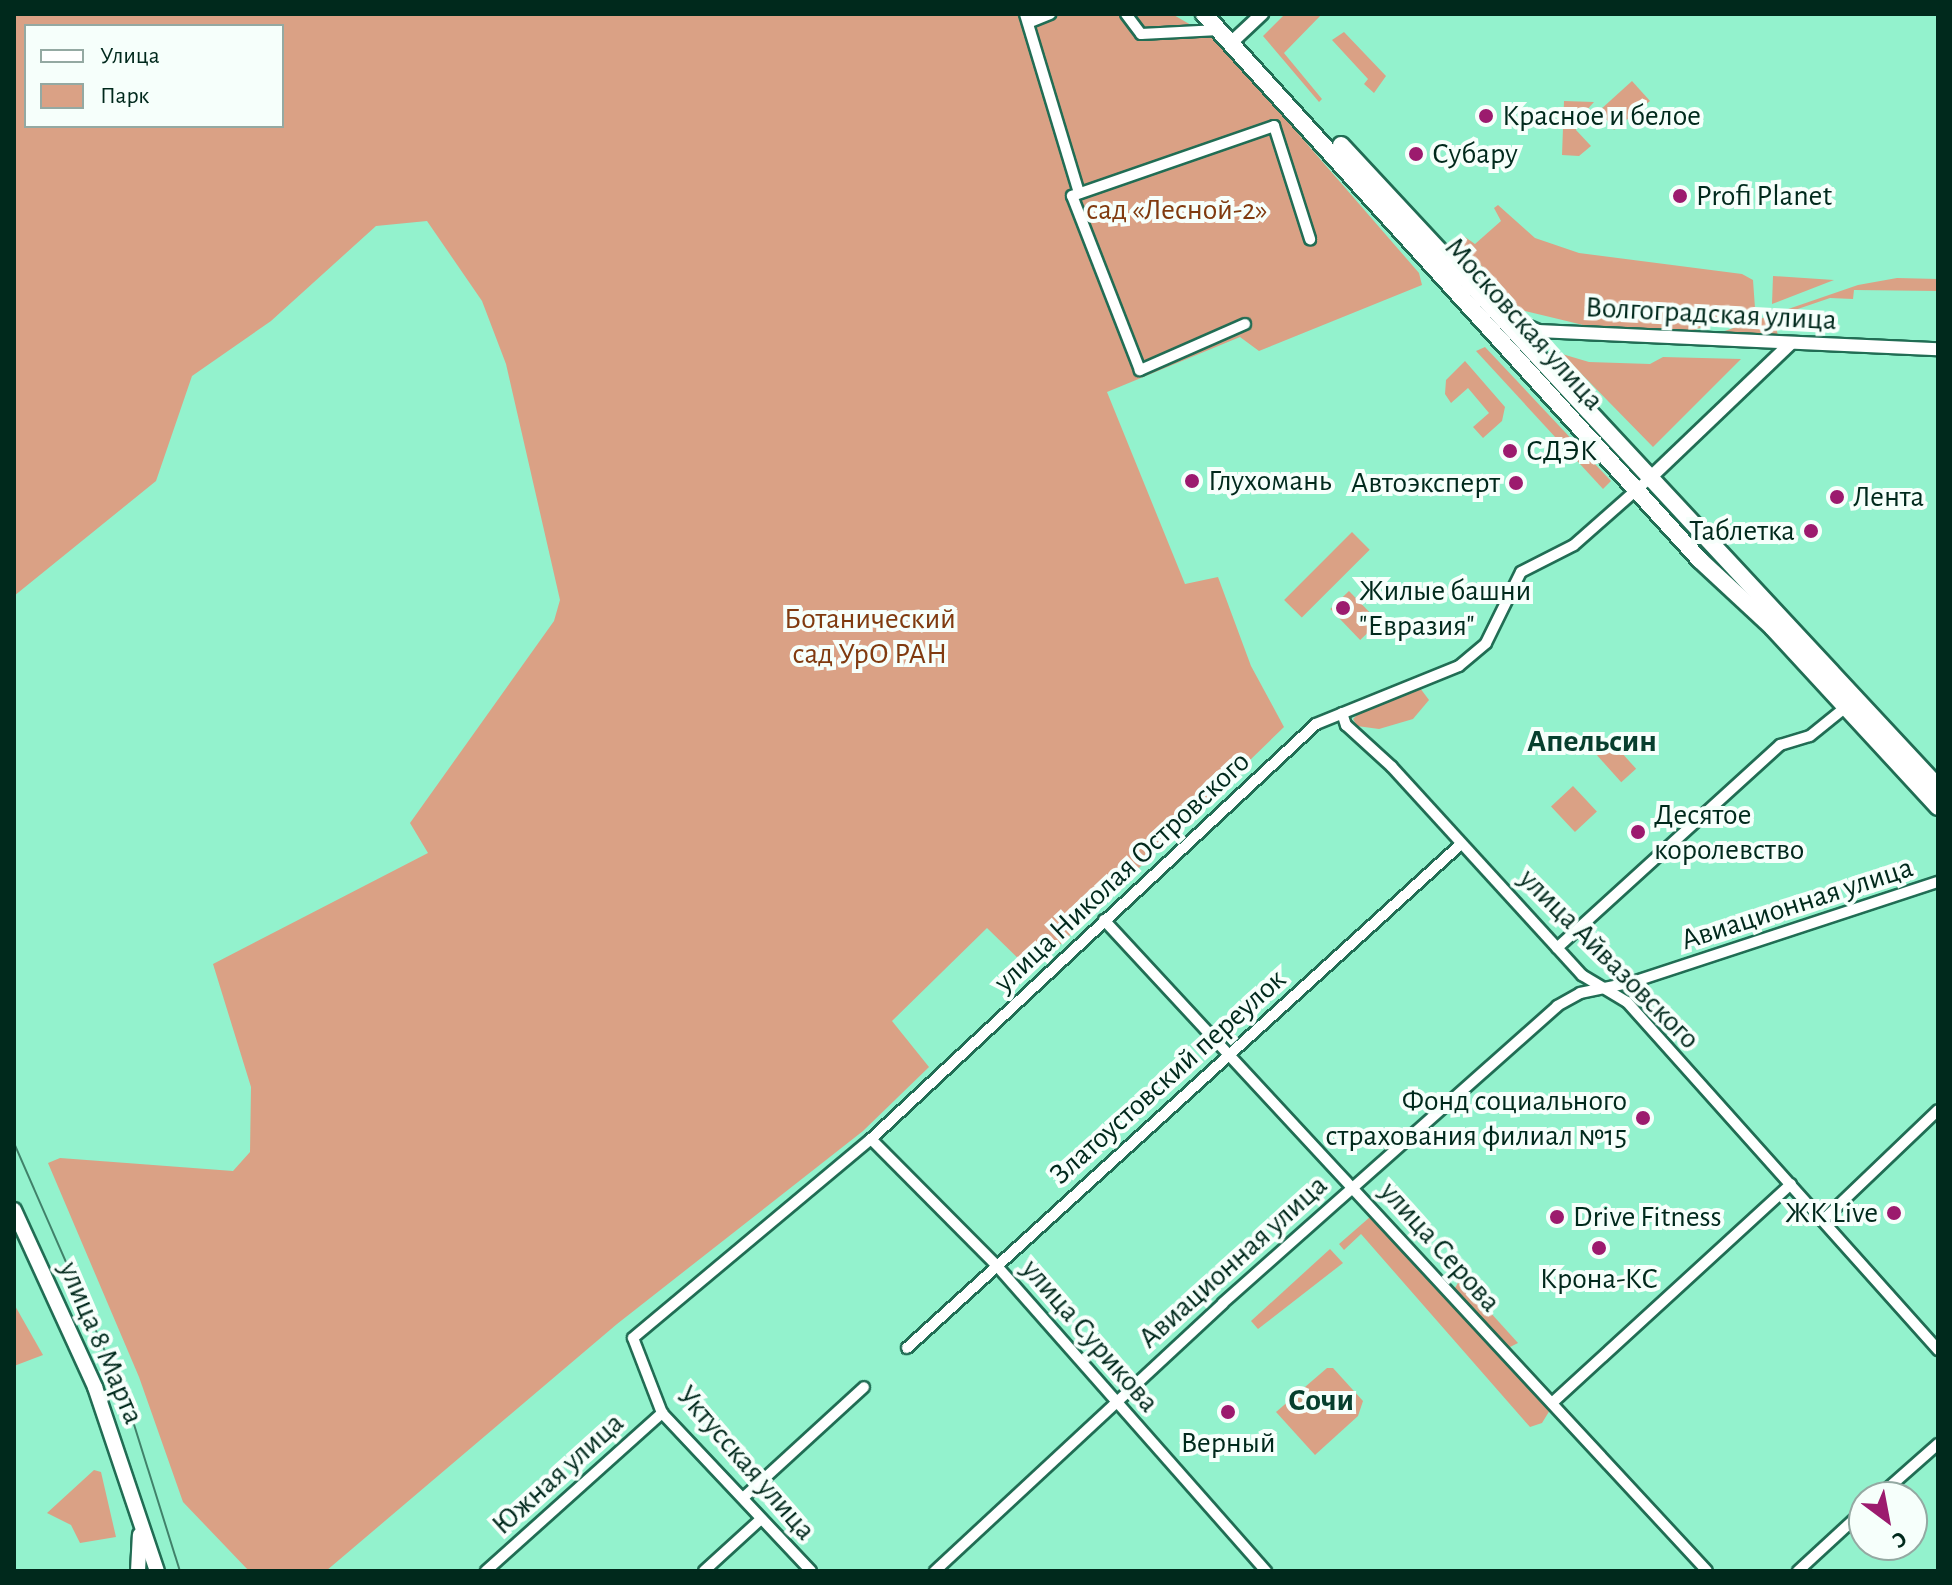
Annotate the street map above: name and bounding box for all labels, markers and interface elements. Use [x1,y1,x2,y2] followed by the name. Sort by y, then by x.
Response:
[24,24,284,128] legend
[100,44,160,68] text: Улица
[100,84,149,108] text: Парк
[1502,98,1701,134] place label: Красное и белое
[1477,107,1495,125] marker: Красное и белое
[1432,136,1518,172] place label: Субару
[1407,145,1425,163] marker: Субару
[1696,178,1832,214] place label: Profi Planet
[1671,187,1689,205] marker: Profi Planet
[1086,192,1268,228] park label: сад «Лесной-2»
[1437,230,1611,418] street label: Московская улица
[1584,289,1838,339] street label: Волгоградская улица
[1526,433,1597,469] place label: СДЭК
[1501,442,1519,460] marker: СДЭК
[1208,463,1331,499] place label: Глухомань
[1351,465,1500,501] place label: Автоэксперт
[1183,472,1201,490] marker: Глухомань
[1507,474,1525,492] marker: Автоэксперт
[1853,479,1924,515] place label: Лента
[1828,488,1846,506] marker: Лента
[1689,513,1795,549] place label: Таблетка
[1802,522,1820,540] marker: Таблетка
[1359,573,1531,644] place label: Жилые башни "Евразия"
[1334,599,1352,617] marker: Жилые башни "Евразия"
[784,601,956,672] park label: Ботанический сад УрО РАН
[1527,722,1657,760] district label: Апельсин
[986,744,1258,1000] street label: улица Николая Островского
[1654,797,1804,868] place label: Десятое королевство
[1629,823,1647,841] marker: Десятое королевство
[1676,850,1918,958] street label: Авиационная улица
[1511,861,1707,1057] street label: улица Айвазовского
[1043,962,1293,1192] street label: Златоустовский переулок
[1325,1083,1627,1154] place label: Фонд социального страхования филиал №15
[1634,1109,1652,1127] marker: Фонд социального страхования филиал №15
[1131,1168,1335,1356] street label: Авиационная улица
[1372,1174,1508,1320] street label: улица Серова
[1785,1195,1878,1231] place label: ЖК Live
[1573,1199,1722,1235] place label: Drive Fitness
[1885,1204,1903,1222] marker: ЖК Live
[1548,1208,1566,1226] marker: Drive Fitness
[1590,1239,1608,1257] marker: Крона-КС
[1014,1252,1166,1420] street label: улица Сурикова
[51,1256,151,1430] street label: улица 8 Марта
[1540,1261,1658,1297] place label: Крона-КС
[669,1378,823,1548] street label: Уктусская улица
[1288,1381,1354,1419] district label: Сочи
[1219,1403,1237,1421] marker: Верный
[484,1405,632,1543] street label: Южная улица
[1180,1425,1276,1461] place label: Верный
[1848,1481,1928,1561] north arrow
[1889,1527,1911,1552] text: С

